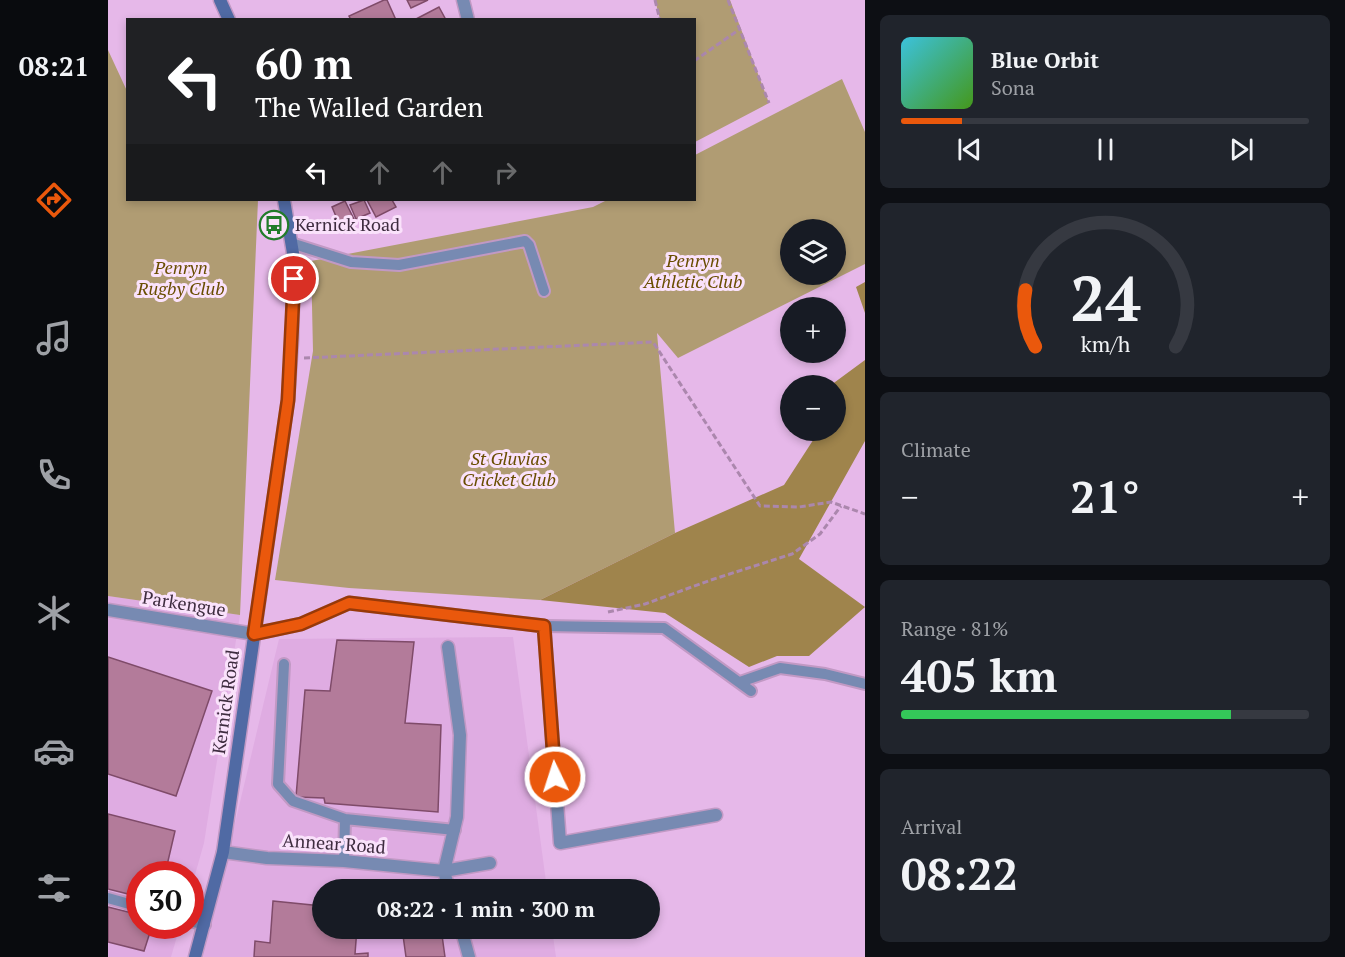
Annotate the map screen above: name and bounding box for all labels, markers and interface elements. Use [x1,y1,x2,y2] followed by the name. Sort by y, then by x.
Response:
[255,35,353,91] text: 60 m
[156,42,234,120] icon: left
[991,45,1099,74] text: Blue Orbit
[19,48,89,84] text: 08:21
[991,74,1035,101] text: Sona
[255,89,483,125] text: The Walled Garden
[953,133,986,166] icon: previous
[1089,133,1122,166] icon: pause
[1225,133,1258,166] icon: next
[300,156,333,189] icon: left
[363,156,396,189] icon: ahead
[426,156,459,189] icon: ahead
[489,156,522,189] icon: right
[33,179,75,221] icon: directions
[258,209,290,241] bus stop icon: Kernick Road
[295,212,400,236] place label: Kernick Road
[780,219,846,441] map controls
[780,219,846,285] button: layers
[642,248,743,293] park label: Penryn Athletic Club
[268,253,319,304] pin
[136,255,225,300] park label: Penryn Rugby Club
[1070,256,1140,339] text: 24
[277,262,310,295] icon: arrive
[780,297,846,363] button: +
[33,317,75,359] icon: music
[1080,331,1130,359] text: km/h
[780,375,846,441] button: −
[901,436,971,463] text: Climate
[462,446,556,491] park label: St Gluvias Cricket Club
[33,454,75,496] icon: phone
[1070,466,1140,526] text: 21°
[901,475,919,518] text: −
[1291,475,1309,518] text: +
[141,585,228,621] street label: Parkengue
[33,592,75,634] icon: climate
[901,615,1008,642] text: Range · 81%
[901,645,1057,705] text: 405 km
[206,648,244,756] street label: Kernick Road
[33,730,75,772] icon: car
[523,745,587,809] position arrow
[901,813,962,840] text: Arrival
[282,827,386,859] street label: Annear Road
[901,843,1018,903] text: 08:22
[126,861,204,939] speed limit sign: 30
[33,867,75,909] icon: filters
[377,894,595,923] text: 08:22 · 1 min · 300 m

